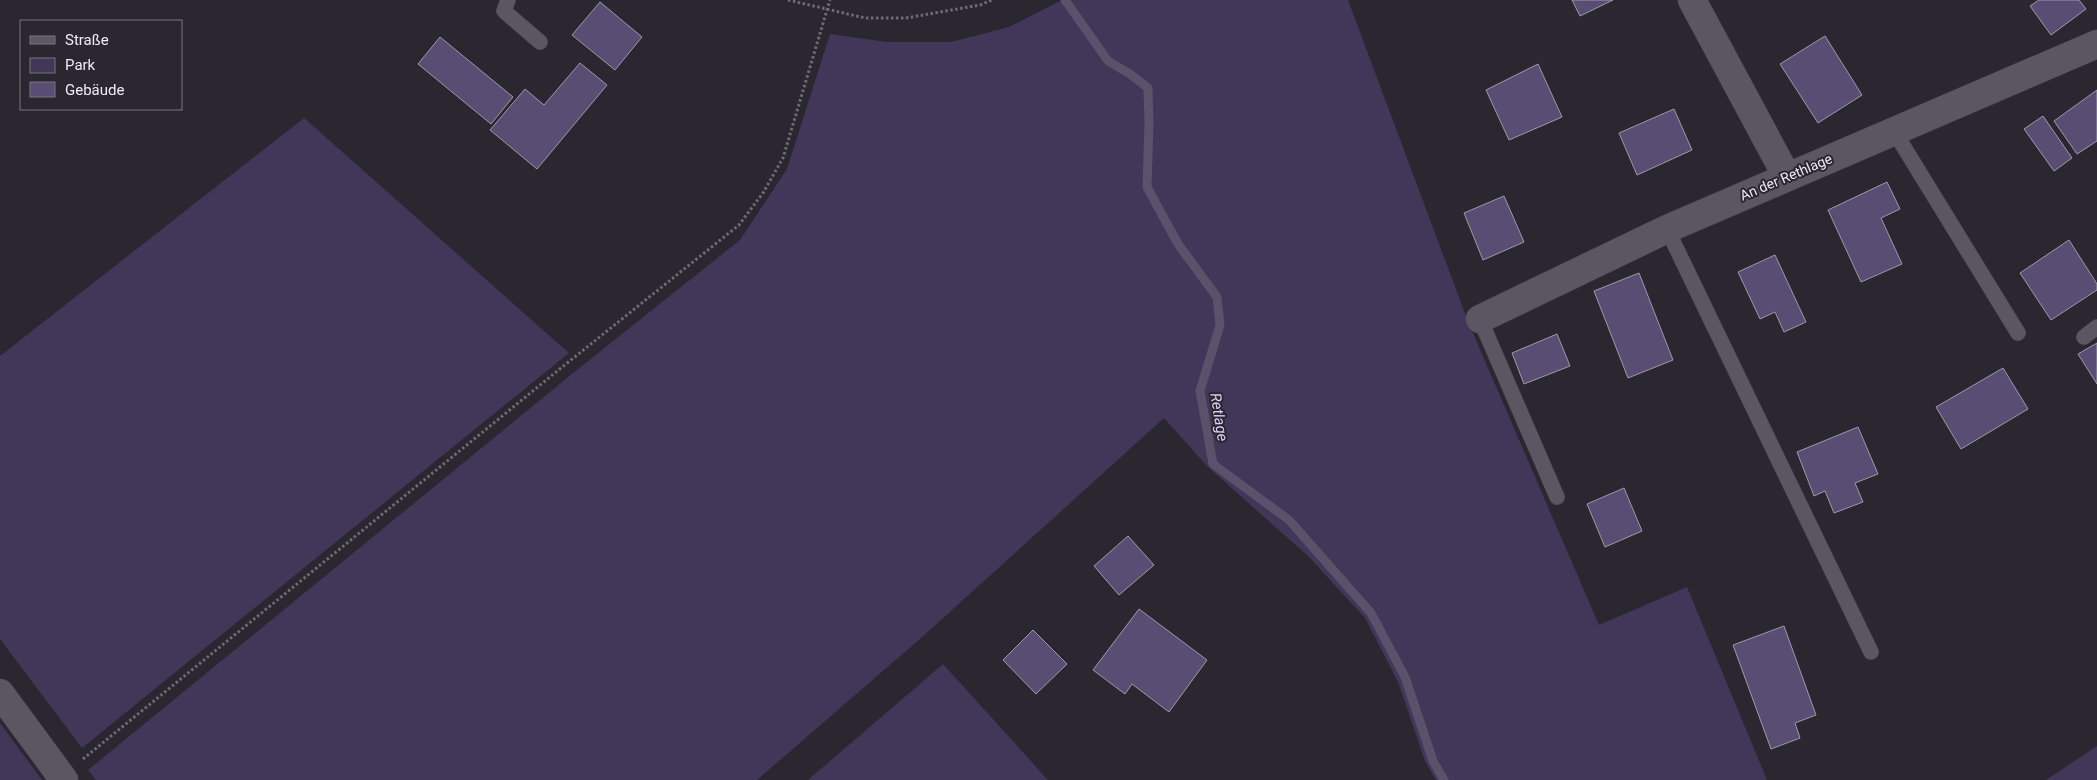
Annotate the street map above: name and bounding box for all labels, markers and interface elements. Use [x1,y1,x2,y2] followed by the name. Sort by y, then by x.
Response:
[20,20,182,110] legend
[65,31,109,49] text: Straße
[65,56,96,74] text: Park
[65,81,124,99] text: Gebäude
[1738,150,1834,204] street label: An der Rethlage
[1206,392,1232,443] water label: Retlage

